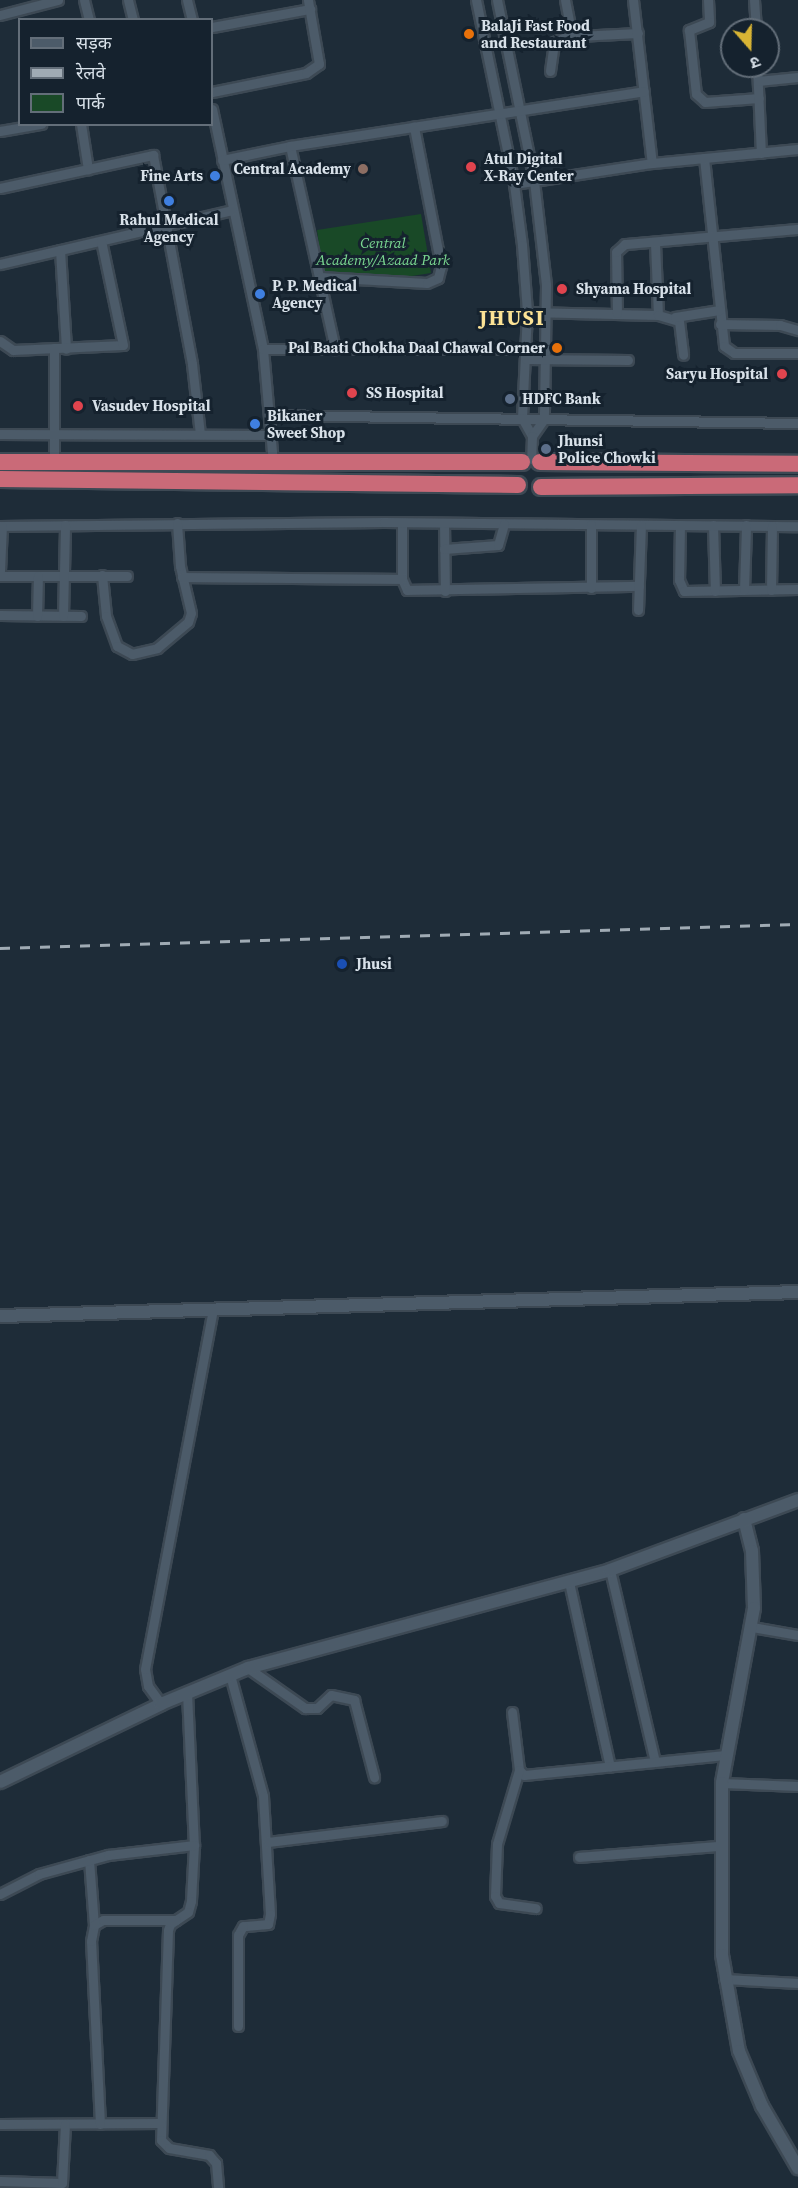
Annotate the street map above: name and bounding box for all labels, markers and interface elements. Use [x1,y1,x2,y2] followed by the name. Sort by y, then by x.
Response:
[481,16,590,51] place label: BalaJi Fast Food and Restaurant
[18,18,213,126] legend
[720,18,780,78] north arrow
[462,27,476,41] marker: BalaJi Fast Food and Restaurant
[76,30,112,55] text: सड़क
[747,51,764,75] text: उ
[76,60,106,85] text: रेलवे
[76,90,105,115] text: पार्क
[484,149,574,184] place label: Atul Digital X-Ray Center
[462,158,480,176] marker: Atul Digital X-Ray Center
[233,160,351,178] place label: Central Academy
[356,162,370,176] marker: Central Academy
[140,167,203,185] place label: Fine Arts
[208,169,222,183] marker: Fine Arts
[162,194,176,208] marker: Rahul Medical Agency
[119,210,219,245] place label: Rahul Medical Agency
[316,233,450,268] park label: Central Academy/Azaad Park
[272,276,357,311] place label: P. P. Medical Agency
[553,280,571,298] marker: Shyama Hospital
[576,280,691,298] place label: Shyama Hospital
[253,287,267,301] marker: P. P. Medical Agency
[479,305,545,331] district label: JHUSI
[288,339,545,357] place label: Pal Baati Chokha Daal Chawal Corner
[550,341,564,355] marker: Pal Baati Chokha Daal Chawal Corner
[666,365,768,383] place label: Saryu Hospital
[773,365,791,383] marker: Saryu Hospital
[343,384,361,402] marker: SS Hospital
[366,384,444,402] place label: SS Hospital
[522,390,601,408] place label: HDFC Bank
[503,392,517,406] marker: HDFC Bank
[69,397,87,415] marker: Vasudev Hospital
[92,397,211,415] place label: Vasudev Hospital
[267,406,345,441] place label: Bikaner Sweet Shop
[248,417,262,431] marker: Bikaner Sweet Shop
[558,431,656,466] place label: Jhunsi Police Chowki
[539,442,553,456] marker: Jhunsi Police Chowki
[333,955,351,973] marker: Jhusi
[356,955,392,973] place label: Jhusi

